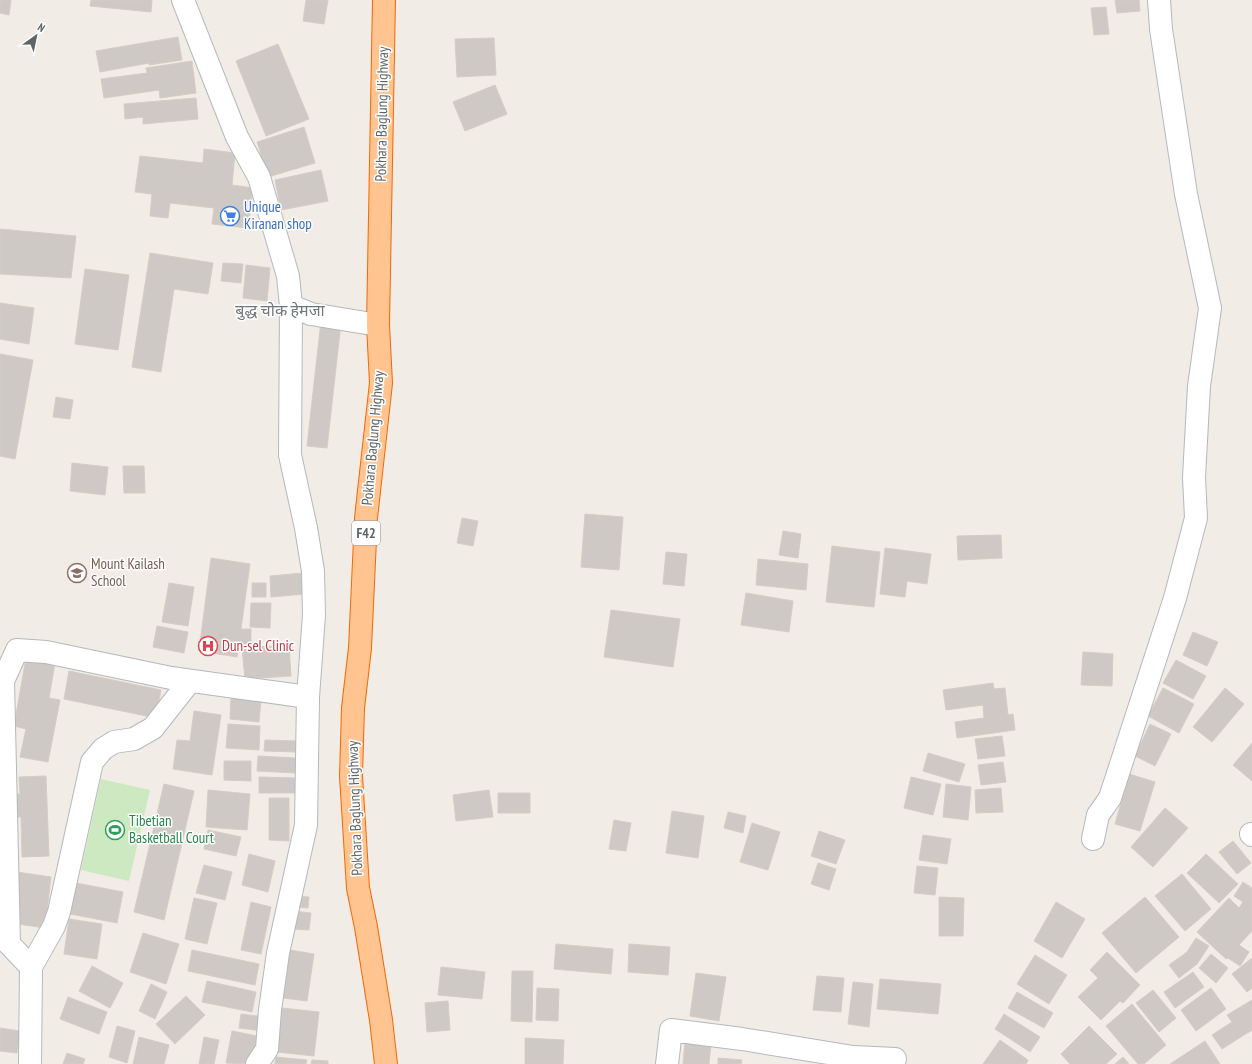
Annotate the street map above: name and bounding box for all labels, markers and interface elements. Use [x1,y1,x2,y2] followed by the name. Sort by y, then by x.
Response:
[16,16,56,56] north arrow
[35,20,48,35] text: N
[371,46,392,182] street label: Pokhara Baglung Highway
[244,197,312,233] place label: Unique Kiranan shop
[219,205,241,227] supermarket icon: Unique Kiranan shop
[235,300,326,321] district label: बुद्ध चोक हेमजा
[357,369,388,506] street label: Pokhara Baglung Highway
[352,521,380,545] road number: F42
[91,554,165,590] place label: Mount Kailash School
[66,562,88,584] school or university icon: Mount Kailash School
[197,635,219,657] hospital icon: Dun-sel Clinic
[222,636,295,655] place label: Dun-sel Clinic
[343,740,366,876] street label: Pokhara Baglung Highway
[129,811,214,847] place label: Tibetian Basketball Court
[104,819,126,841] sports icon: Tibetian Basketball Court

